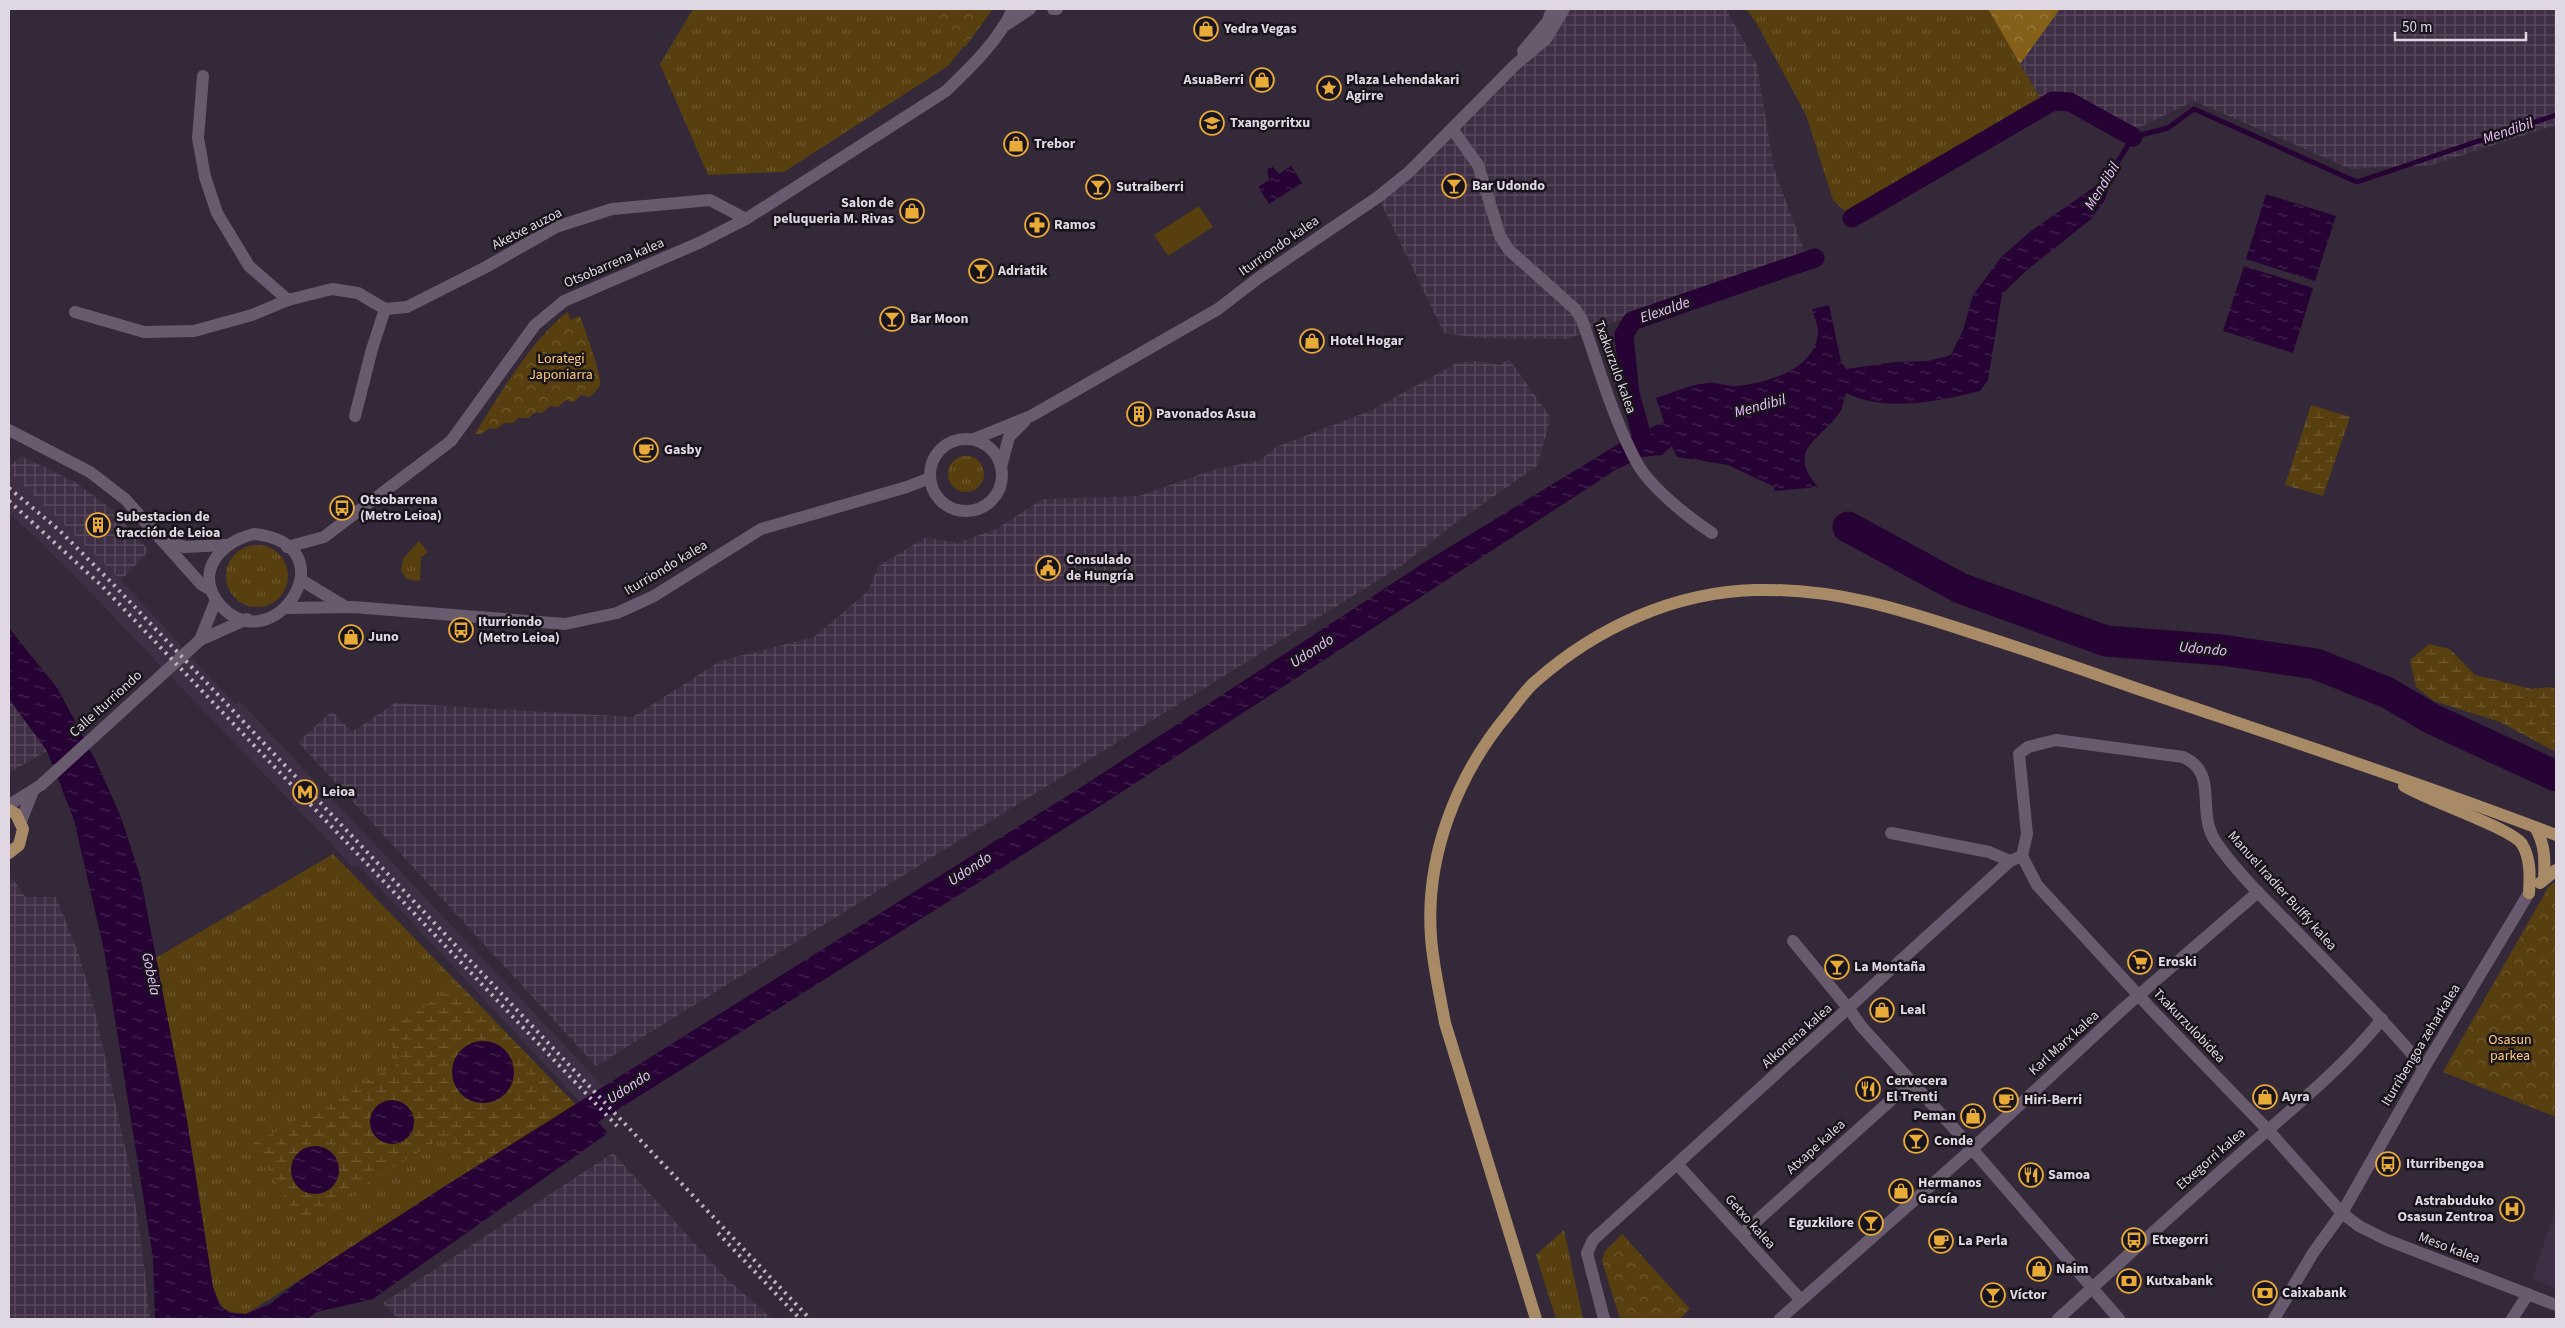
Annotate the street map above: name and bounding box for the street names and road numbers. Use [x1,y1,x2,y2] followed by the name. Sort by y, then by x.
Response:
[488,203,566,255] street label: Aketxe auzoa
[1235,211,1323,281] street label: Iturriondo kalea
[561,233,667,293] street label: Otsobarrena kalea
[1589,318,1641,416] street label: Txakurzulo kalea
[621,535,711,601] street label: Iturriondo kalea
[65,666,147,742] street label: Calle Iturriondo
[2223,827,2341,955] street label: Manuel Iradier Bulffy kalea
[2377,980,2465,1110] street label: Iturribengoa zeharkalea
[2148,984,2230,1068] street label: Txakurzulobidea
[1757,999,1837,1073] street label: Alkonena kalea
[2024,1006,2104,1080] street label: Karl Marx kalea
[1782,1115,1850,1179] street label: Atxape kalea
[2172,1123,2250,1195] street label: Etxegorri kalea
[1720,1190,1780,1254] street label: Getxo kalea
[2415,1227,2483,1269] street label: Meso kalea

